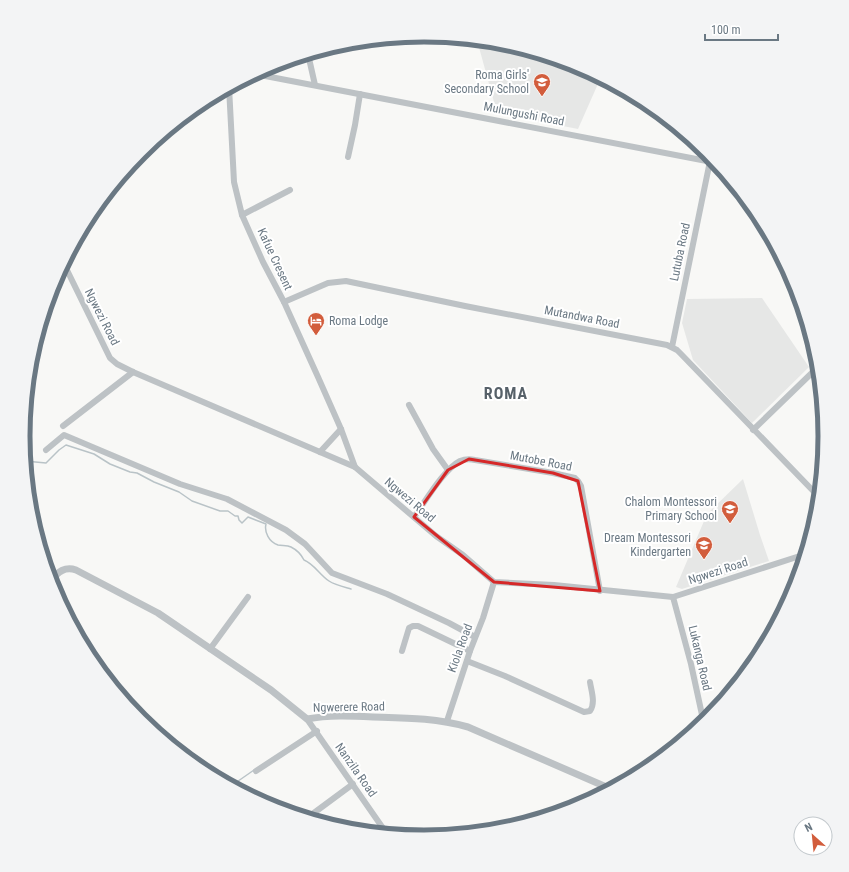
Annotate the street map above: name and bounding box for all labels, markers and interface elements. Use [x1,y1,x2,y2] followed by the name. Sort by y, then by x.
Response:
[705,16,778,42] scale bar
[711,23,741,37] text: 100 m
[444,68,529,96] place label: Roma Girls' Secondary School
[532,72,552,97] school or university icon: Roma Girls' Secondary School
[483,99,566,129] street label: Mulungushi Road
[667,222,693,282] street label: Lutuba Road
[255,226,296,293] street label: Kafue Cresent
[82,286,122,348] street label: Ngwezi Road
[543,303,621,331] street label: Mutandwa Road
[306,311,326,336] hotel icon: Roma Lodge
[329,314,389,328] place label: Roma Lodge
[484,384,528,403] district label: ROMA
[509,448,573,474] street label: Mutobe Road
[382,475,438,525] street label: Ngwezi Road
[625,495,717,523] place label: Chalom Montessori Primary School
[720,499,740,524] school or university icon: Chalom Montessori Primary School
[604,531,691,559] place label: Dream Montessori Kindergarten
[694,535,714,560] school or university icon: Dream Montessori Kindergarten
[687,555,750,587] street label: Ngwezi Road
[445,622,475,674] street label: Kiola Road
[686,624,714,692] street label: Lukanga Road
[313,699,385,715] street label: Ngwerere Road
[332,740,380,800] street label: Nanzila Road
[793,816,833,856] north arrow
[803,820,815,835] text: N

